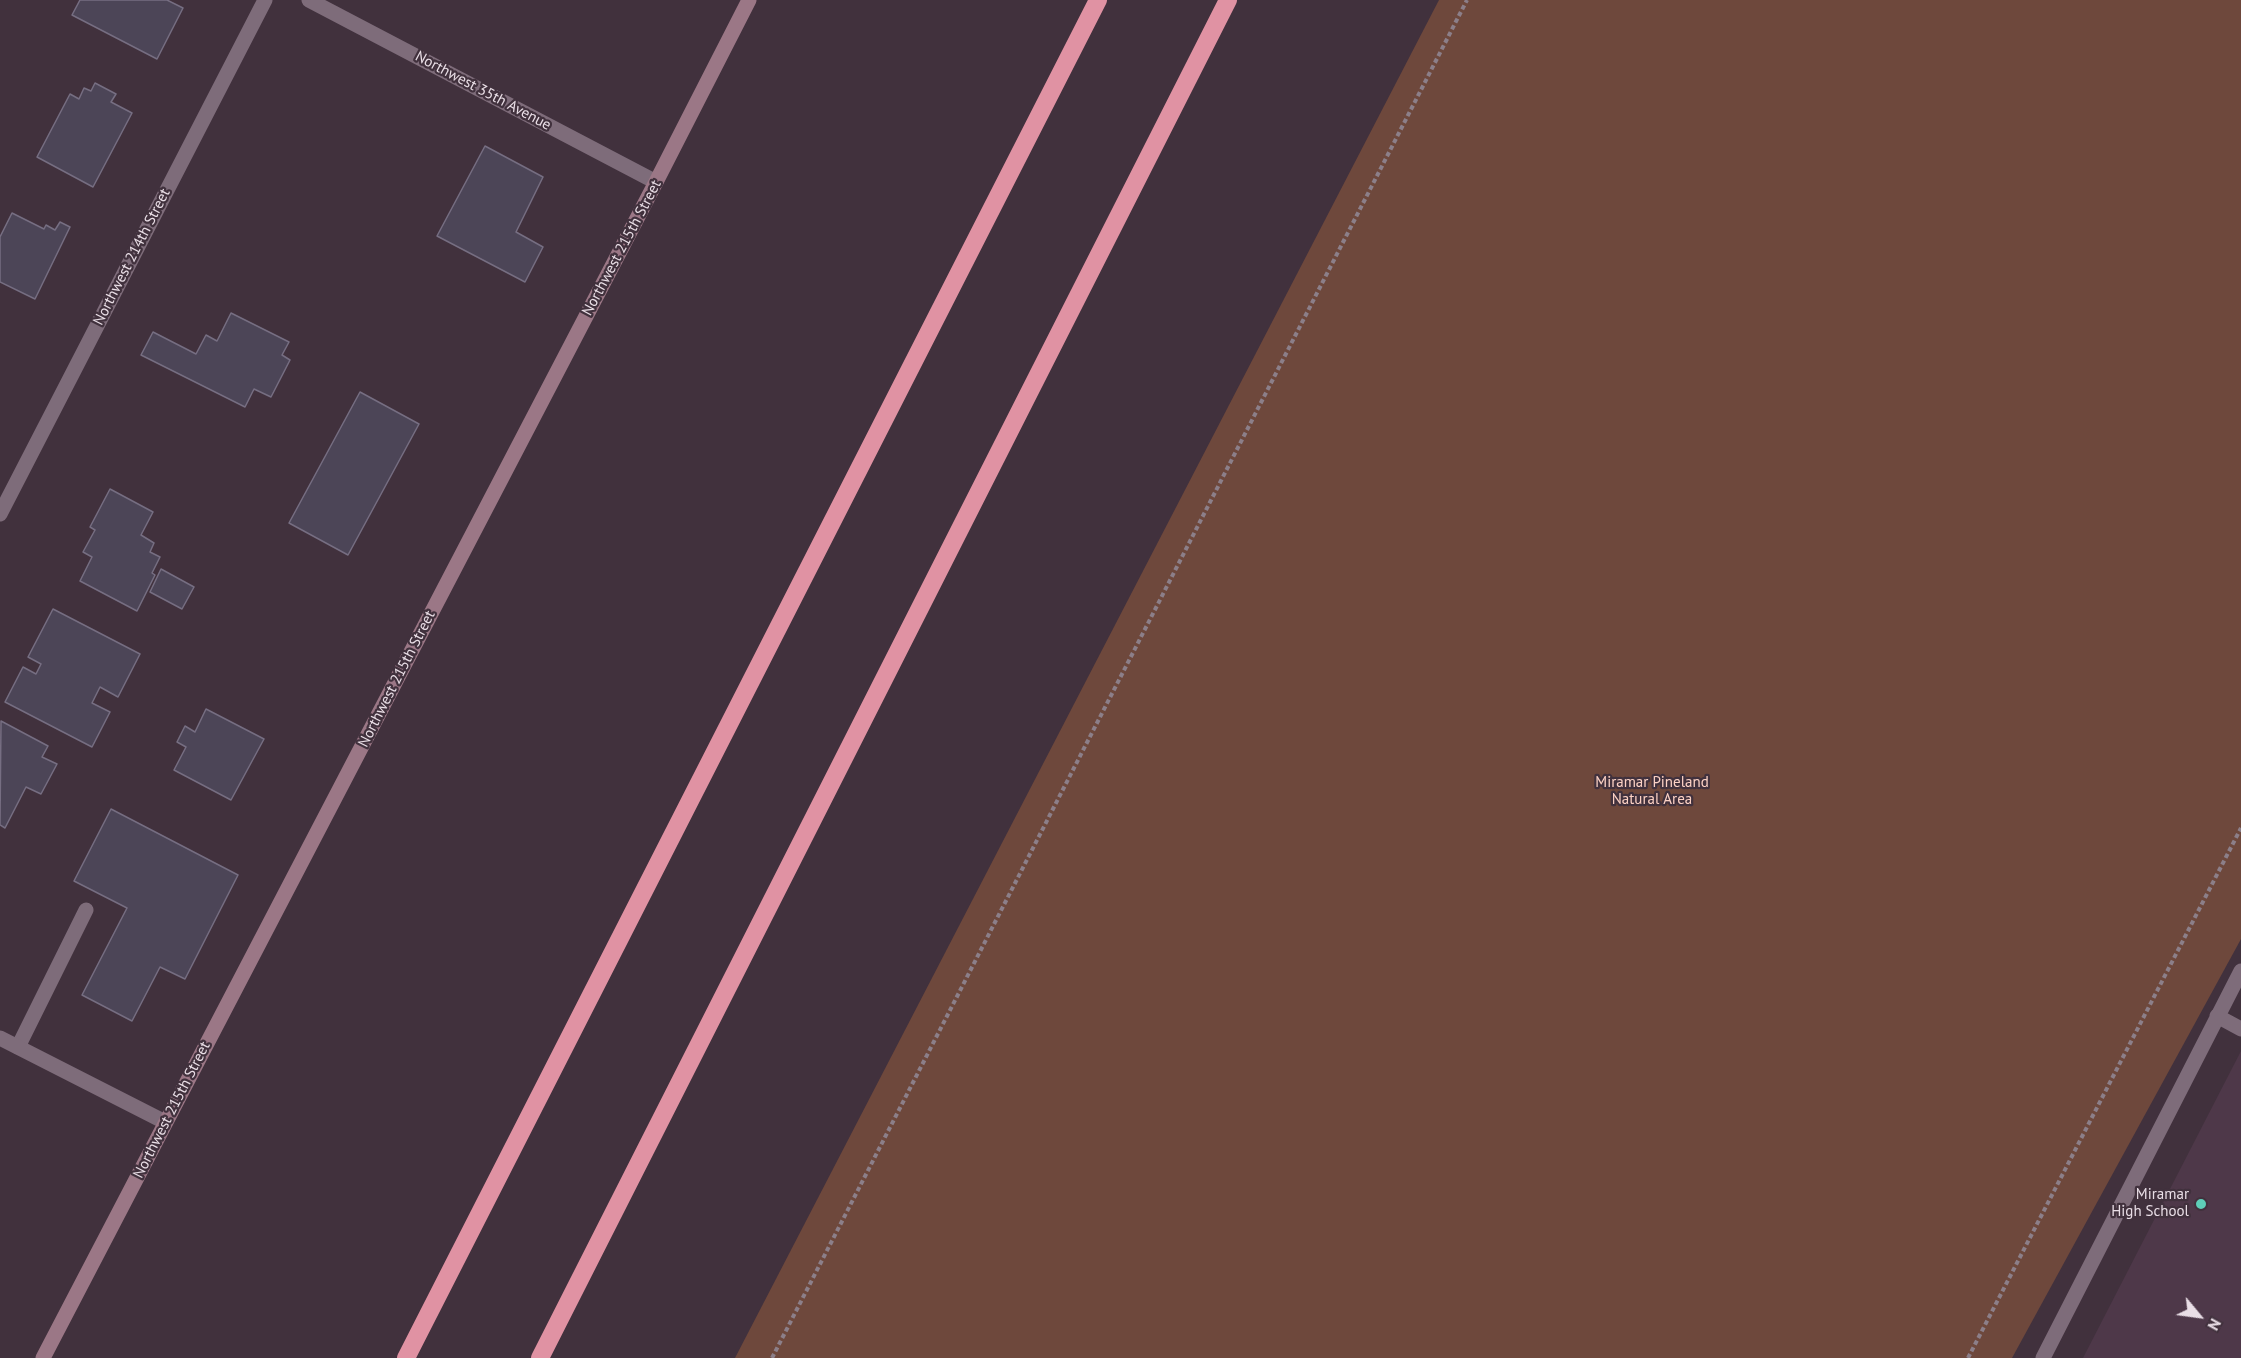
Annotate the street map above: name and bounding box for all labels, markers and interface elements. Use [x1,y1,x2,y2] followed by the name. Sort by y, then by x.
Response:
[412,48,554,134] street label: Northwest 35th Avenue
[579,177,665,319] street label: Northwest 215th Street
[90,186,174,328] street label: Northwest 214th Street
[355,608,439,750] street label: Northwest 215th Street
[1595,774,1709,809] park label: Miramar Pineland Natural Area
[130,1039,214,1181] street label: Northwest 215th Street
[2111,1186,2189,1221] place label: Miramar High School
[2194,1197,2208,1211] marker: Miramar High School
[2169,1286,2229,1346] north arrow
[2203,1315,2226,1334] text: N

